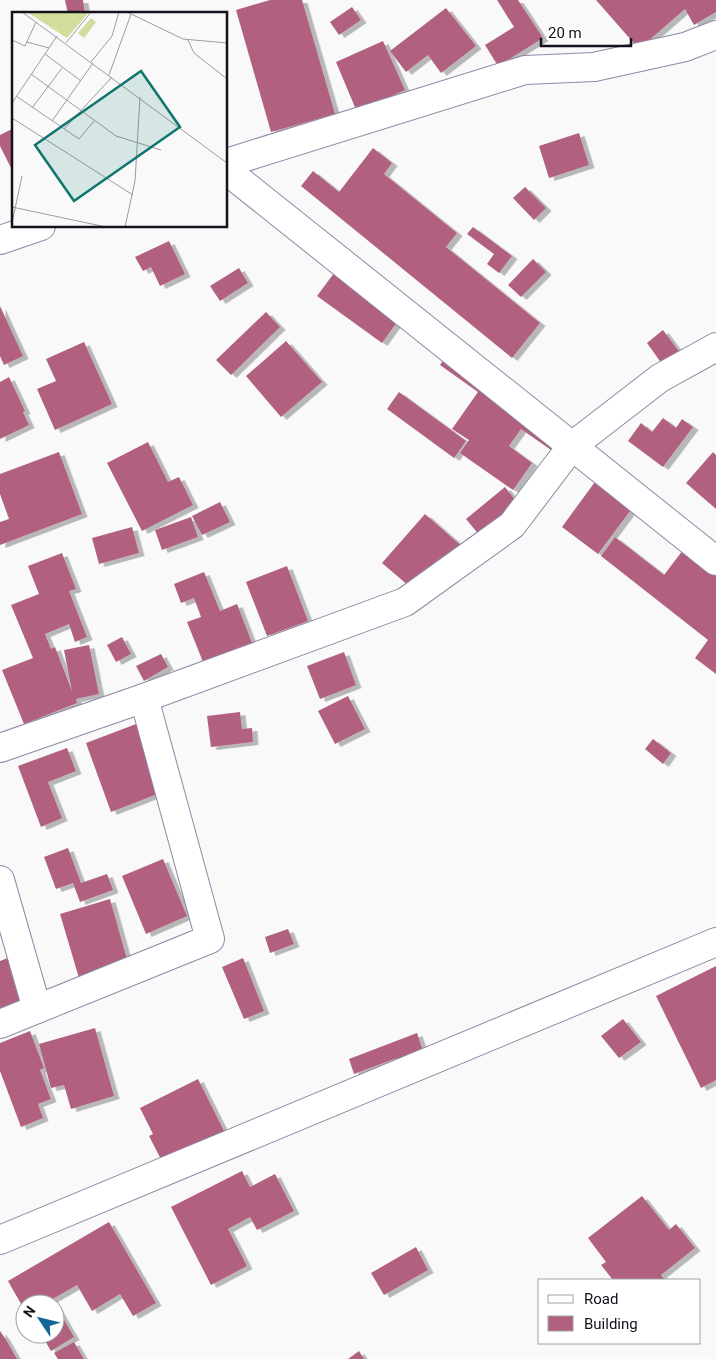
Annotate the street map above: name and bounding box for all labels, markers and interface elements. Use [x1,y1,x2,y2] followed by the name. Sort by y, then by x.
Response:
[12,12,228,228] inset map
[541,15,631,47] scale bar
[548,24,582,42] text: 20 m
[538,1279,701,1344] legend
[584,1290,618,1308] text: Road
[15,1294,65,1344] north arrow
[20,1303,39,1320] text: N
[584,1315,638,1333] text: Building

